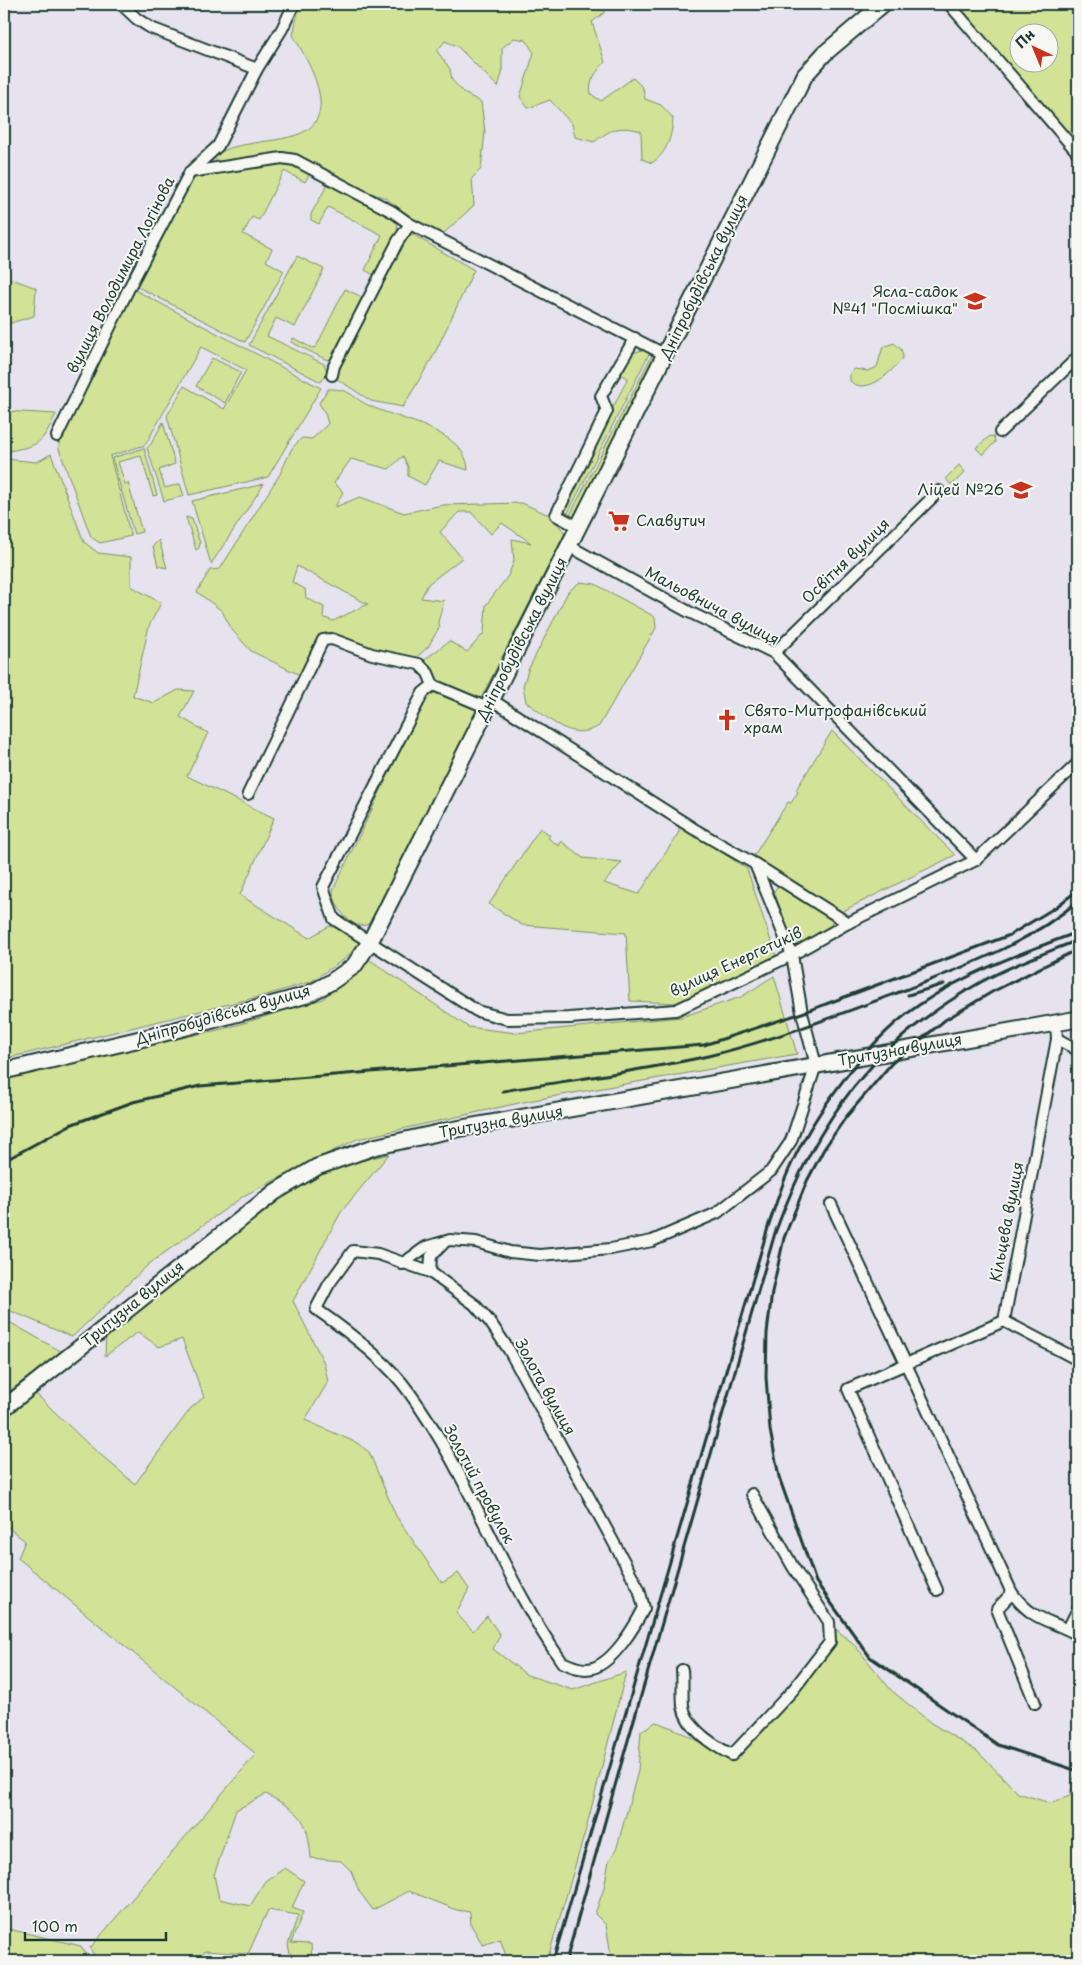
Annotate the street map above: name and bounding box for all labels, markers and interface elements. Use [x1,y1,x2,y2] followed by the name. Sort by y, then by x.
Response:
[1010,22,1060,72] north arrow
[1010,24,1039,53] text: Пн
[60,171,180,377] street label: вулиця Володимира Логінова
[652,190,753,364] street label: Дніпробудівська вулиця
[832,279,958,319] place label: Ясла-садок №41 "Посмішка"
[962,288,988,314] school or university icon: Ясла-садок №41 "Посмішка"
[917,477,1004,500] place label: Ліцей №26
[1008,477,1034,503] school or university icon: Ліцей №26
[606,508,632,534] supermarket icon: Славутич
[636,508,706,531] place label: Славутич
[796,512,894,608] street label: Освітня вулиця
[469,553,572,725] street label: Дніпробудівська вулиця
[641,559,784,650] street label: Мальовнича вулиця
[744,698,927,738] place label: Свято-Митрофанівський храм
[714,707,740,733] church icon: Свято-Митрофанівський храм
[665,920,806,1001] street label: вулиця Енергетиків
[132,978,313,1050] street label: Дніпробудівська вулиця
[836,1026,964,1071] street label: Тритузна вулиця
[437,1098,565,1143] street label: Тритузна вулиця
[983,1160,1028,1284] street label: Кільцева вулиця
[76,1254,188,1351] street label: Тритузна вулиця
[510,1334,582,1439] street label: Золота вулиця
[439,1420,522,1547] street label: Золотий провулок
[25,1910,166,1942] scale bar
[32,1914,78,1937] text: 100 m

